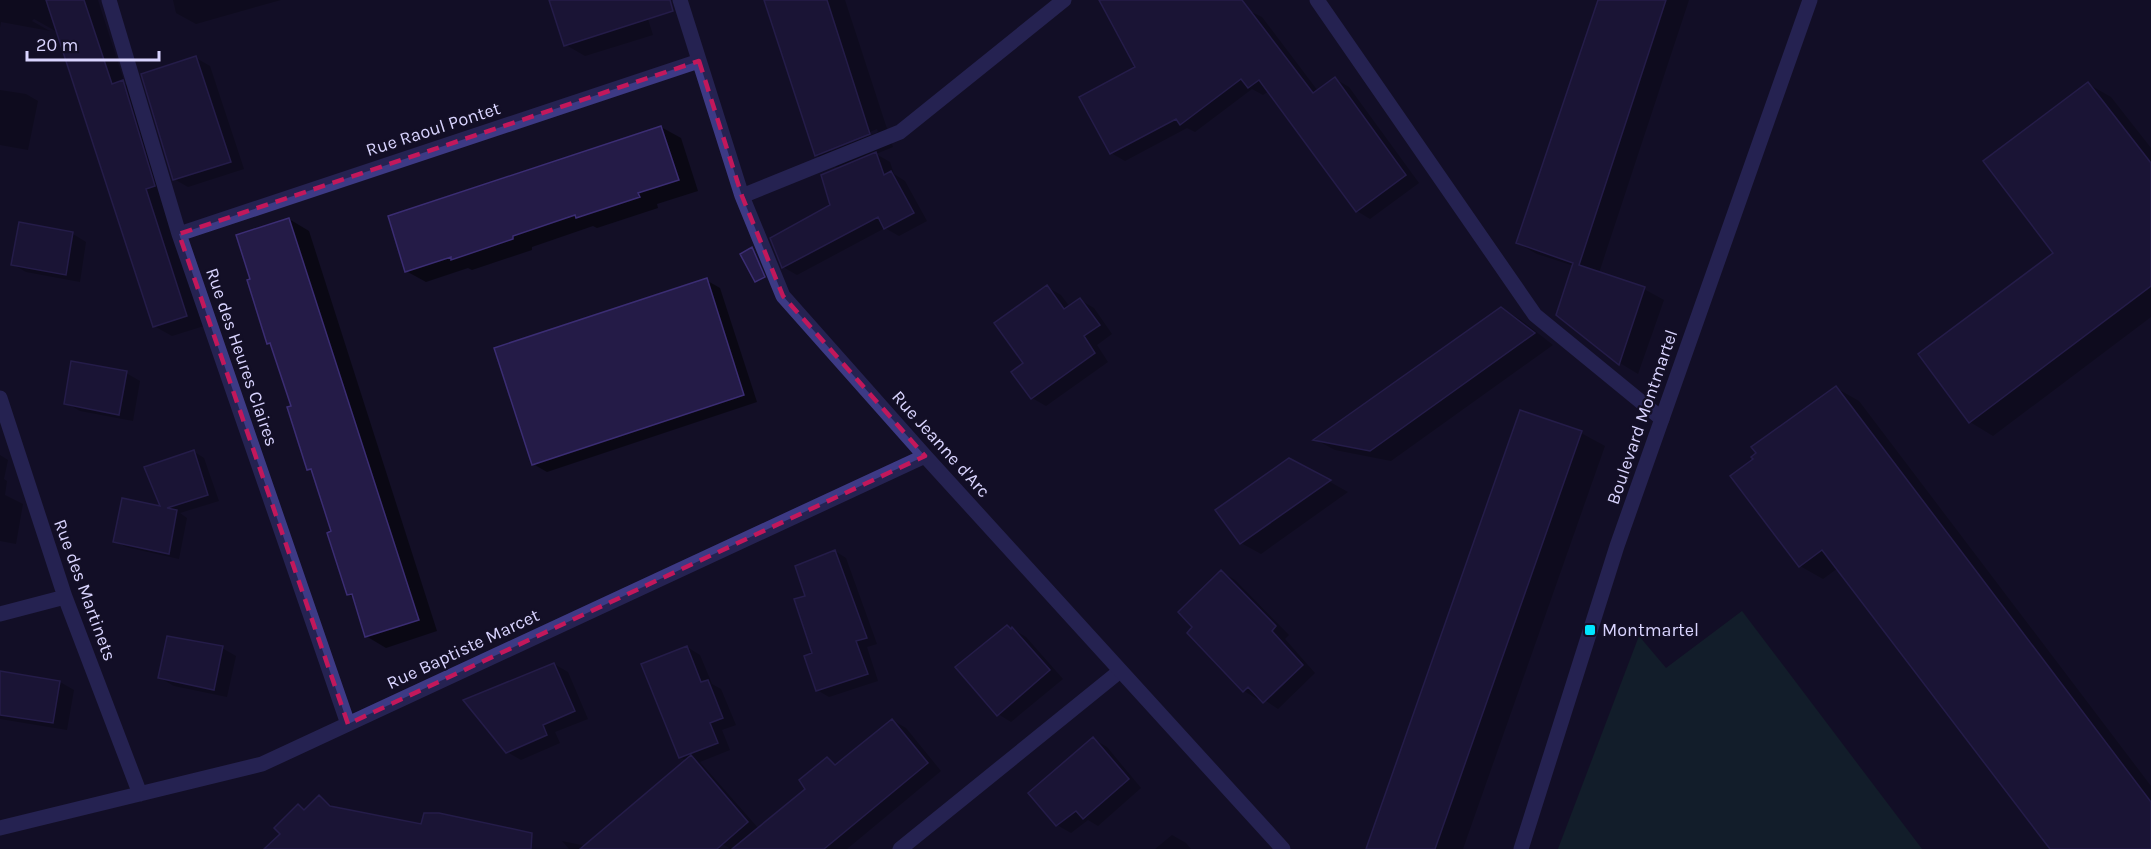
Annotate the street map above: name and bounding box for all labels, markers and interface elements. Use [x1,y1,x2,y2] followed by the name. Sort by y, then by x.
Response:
[27,24,159,62] scale bar
[36,34,78,56] text: 20 m
[363,97,503,161] street label: Rue Raoul Pontet
[201,265,283,449] street label: Rue des Heures Claires
[1602,327,1682,507] street label: Boulevard Montmartel
[887,386,995,502] street label: Rue Jeanne d'Arc
[49,516,121,664] street label: Rue des Martinets
[383,604,543,694] street label: Rue Baptiste Marcet
[1602,619,1699,641] place label: Montmartel
[1583,623,1597,637] marker: Montmartel

